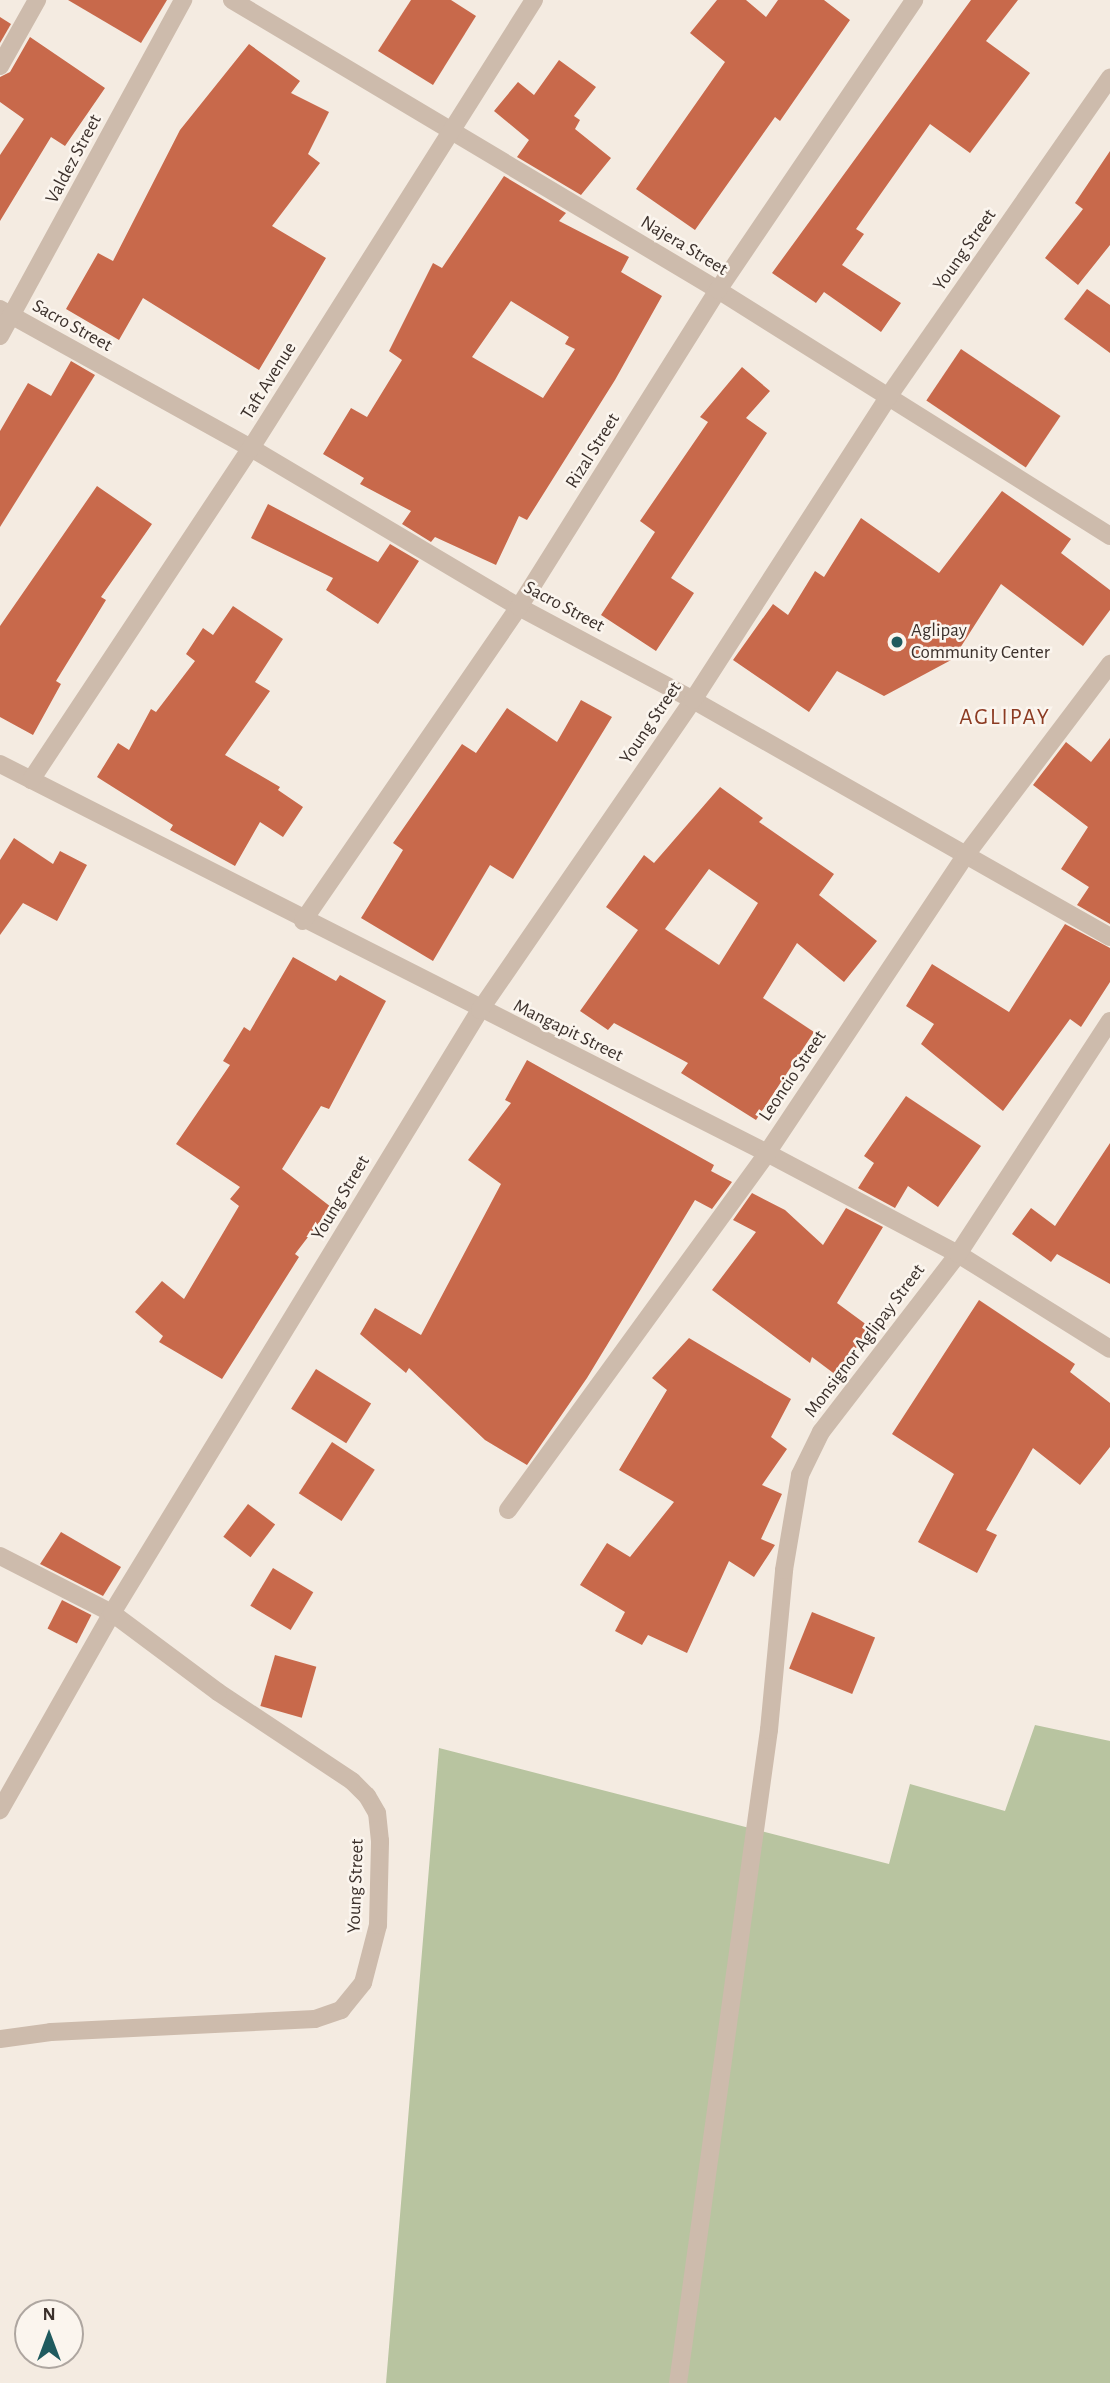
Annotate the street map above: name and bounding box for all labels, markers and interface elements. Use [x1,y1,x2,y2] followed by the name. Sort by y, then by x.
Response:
[41,111,107,207] street label: Valdez Street
[929,205,1001,295] street label: Young Street
[636,211,732,281] street label: Najera Street
[28,295,116,357] street label: Sacro Street
[236,338,302,424] street label: Taft Avenue
[561,409,625,493] street label: Rizal Street
[520,576,608,638] street label: Sacro Street
[911,620,1050,664] place label: Aglipay Community Center
[889,634,905,650] marker: Aglipay Community Center
[615,677,687,769] street label: Young Street
[960,704,1050,732] district label: AGLIPAY
[509,995,627,1067] street label: Mangapit Street
[754,1026,832,1126] street label: Leoncio Street
[307,1152,375,1244] street label: Young Street
[800,1260,930,1422] street label: Monsignor Aglipay Street
[343,1838,369,1934] street label: Young Street
[14,2299,84,2369] north arrow
[42,2305,56,2324] text: N

